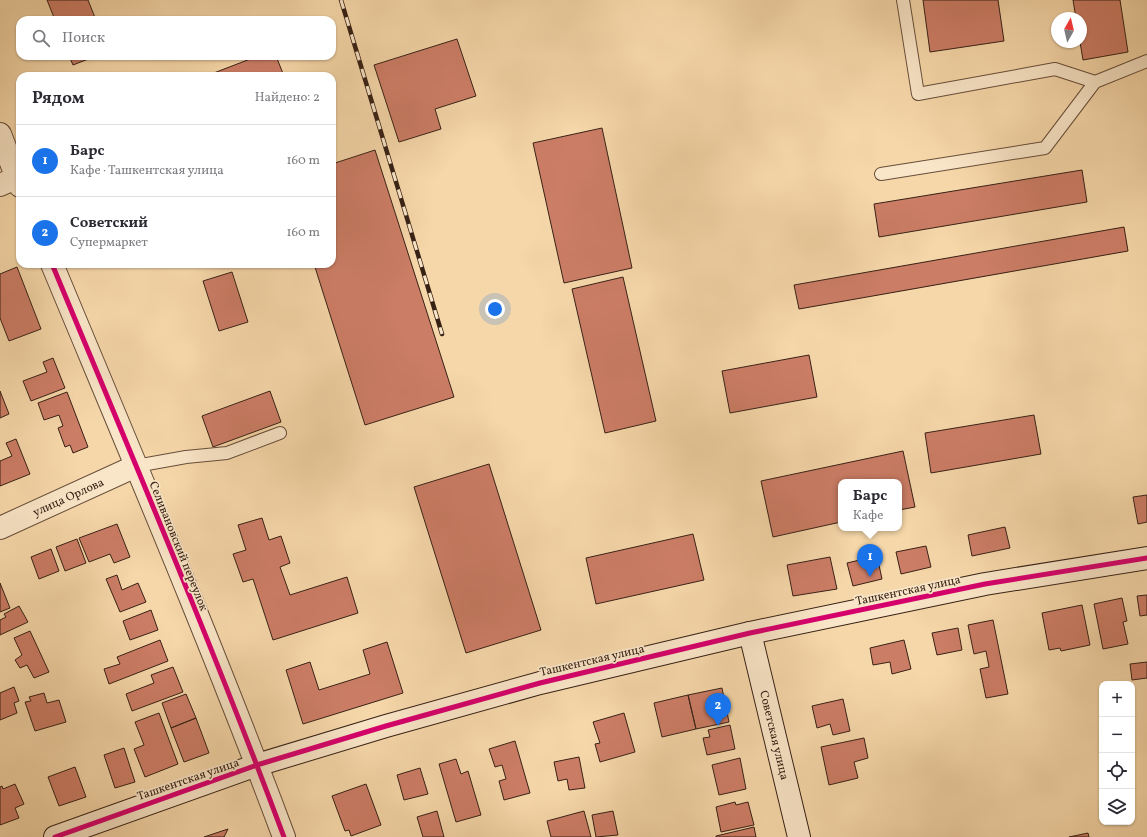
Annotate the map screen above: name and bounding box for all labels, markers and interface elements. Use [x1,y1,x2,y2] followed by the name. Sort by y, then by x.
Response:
[1051,12,1087,48] north arrow
[16,16,336,60] search box
[30,27,52,49] icon: search
[62,28,105,49] text: Поиск
[32,87,85,110] text: Рядом
[255,89,320,107] text: Найдено: 2
[70,141,104,162] text: Барс
[42,152,48,170] text: 1
[286,152,320,170] text: 160 m
[70,162,224,180] text: Кафе · Ташкентская улица
[70,213,148,234] text: Советский
[42,224,48,242] text: 2
[286,224,320,242] text: 160 m
[70,234,148,252] text: Супермаркет
[485,299,505,319] your location
[31,475,107,521] street label: улица Орлова
[145,479,212,614] street label: Селивановский переулок
[838,479,902,531] popup
[853,486,887,507] text: Барс
[853,507,883,525] text: Кафе
[857,544,883,577] pin: 1
[854,572,962,610] street label: Ташкентская улица
[538,641,646,681] street label: Ташкентская улица
[1099,681,1135,825] map controls
[1099,681,1135,717] button: +
[755,689,792,782] street label: Советская улица
[705,693,731,726] pin: 2
[1099,717,1135,753] button: −
[1099,753,1135,789] button: locate
[135,755,241,805] street label: Ташкентская улица
[1099,789,1135,825] button: layers

